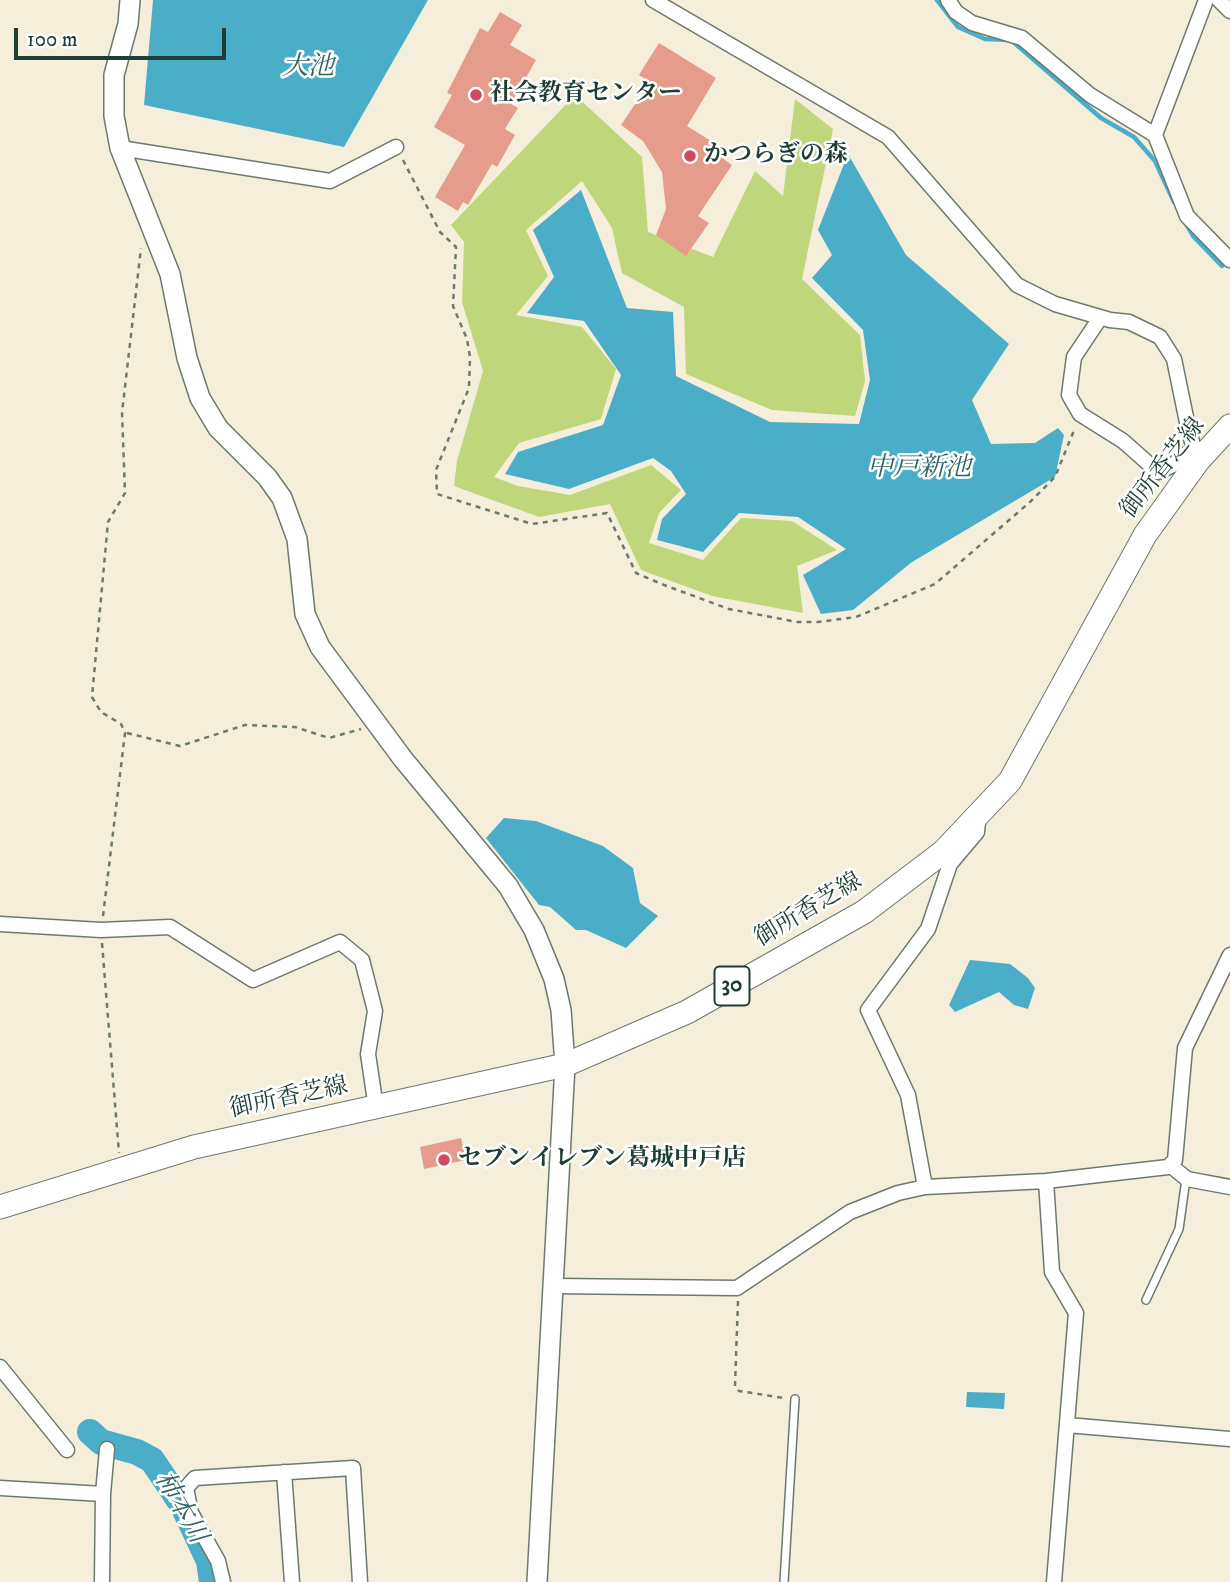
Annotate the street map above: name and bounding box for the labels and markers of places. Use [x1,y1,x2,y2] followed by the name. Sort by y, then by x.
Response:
[490,81,682,109] place label: 社会教育センター
[468,87,484,103] marker: 社会教育センター
[704,142,848,170] place label: かつらぎの森
[682,148,698,164] marker: かつらぎの森
[458,1146,746,1174] place label: セブンイレブン葛城中戸店
[436,1152,452,1168] marker: セブンイレブン葛城中戸店

